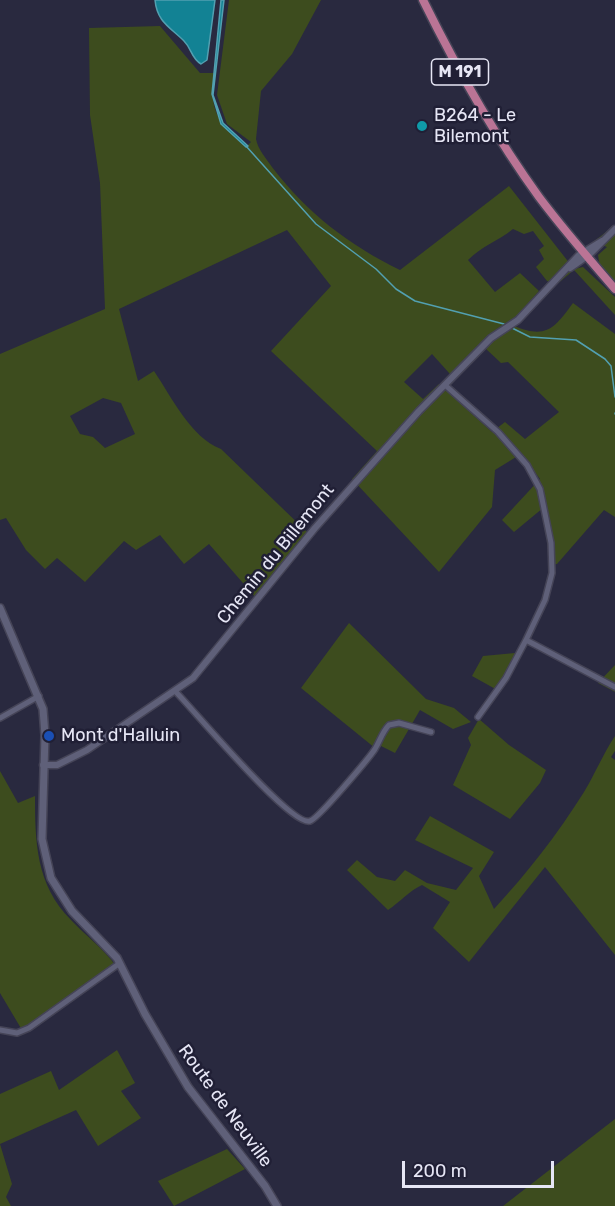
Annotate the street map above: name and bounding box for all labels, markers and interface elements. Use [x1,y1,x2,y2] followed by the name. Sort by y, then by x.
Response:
[432,59,488,85] road number: M 191
[434,105,516,148] place label: B264 - Le Bilemont
[415,119,429,133] marker: B264 - Le Bilemont
[213,480,339,628] street label: Chemin du Billemont
[61,725,180,747] place label: Mont d'Halluin
[42,729,56,743] marker: Mont d'Halluin
[173,1041,277,1171] street label: Route de Neuville
[405,1149,556,1187] scale bar
[413,1160,467,1182] text: 200 m

